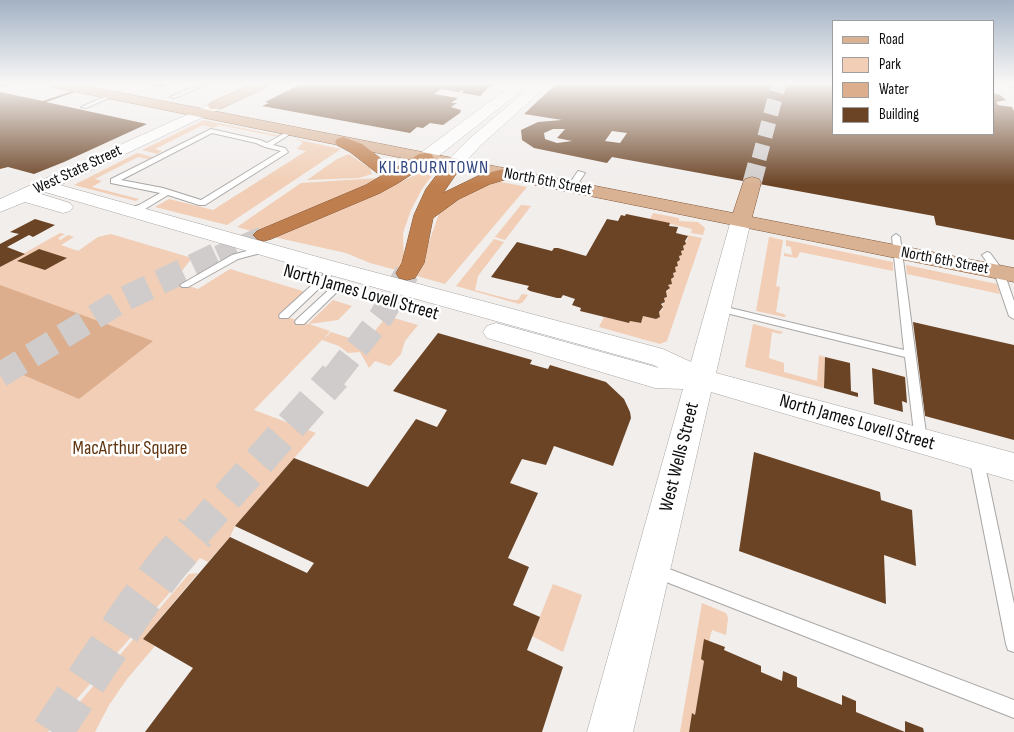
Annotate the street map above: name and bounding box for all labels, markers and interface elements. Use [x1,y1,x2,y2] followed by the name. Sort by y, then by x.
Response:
[832,20,994,135] legend
[879,30,904,49] text: Road
[879,55,901,74] text: Park
[879,80,909,99] text: Water
[879,105,919,124] text: Building
[31,141,125,199] street label: West State Street
[377,157,491,179] district label: KILBOURNTOWN
[503,164,593,200] street label: North 6th Street
[900,243,990,279] street label: North 6th Street
[281,260,441,326] street label: North James Lovell Street
[777,390,937,456] street label: North James Lovell Street
[655,400,705,514] street label: West Wells Street
[73,438,187,460] park label: MacArthur Square

